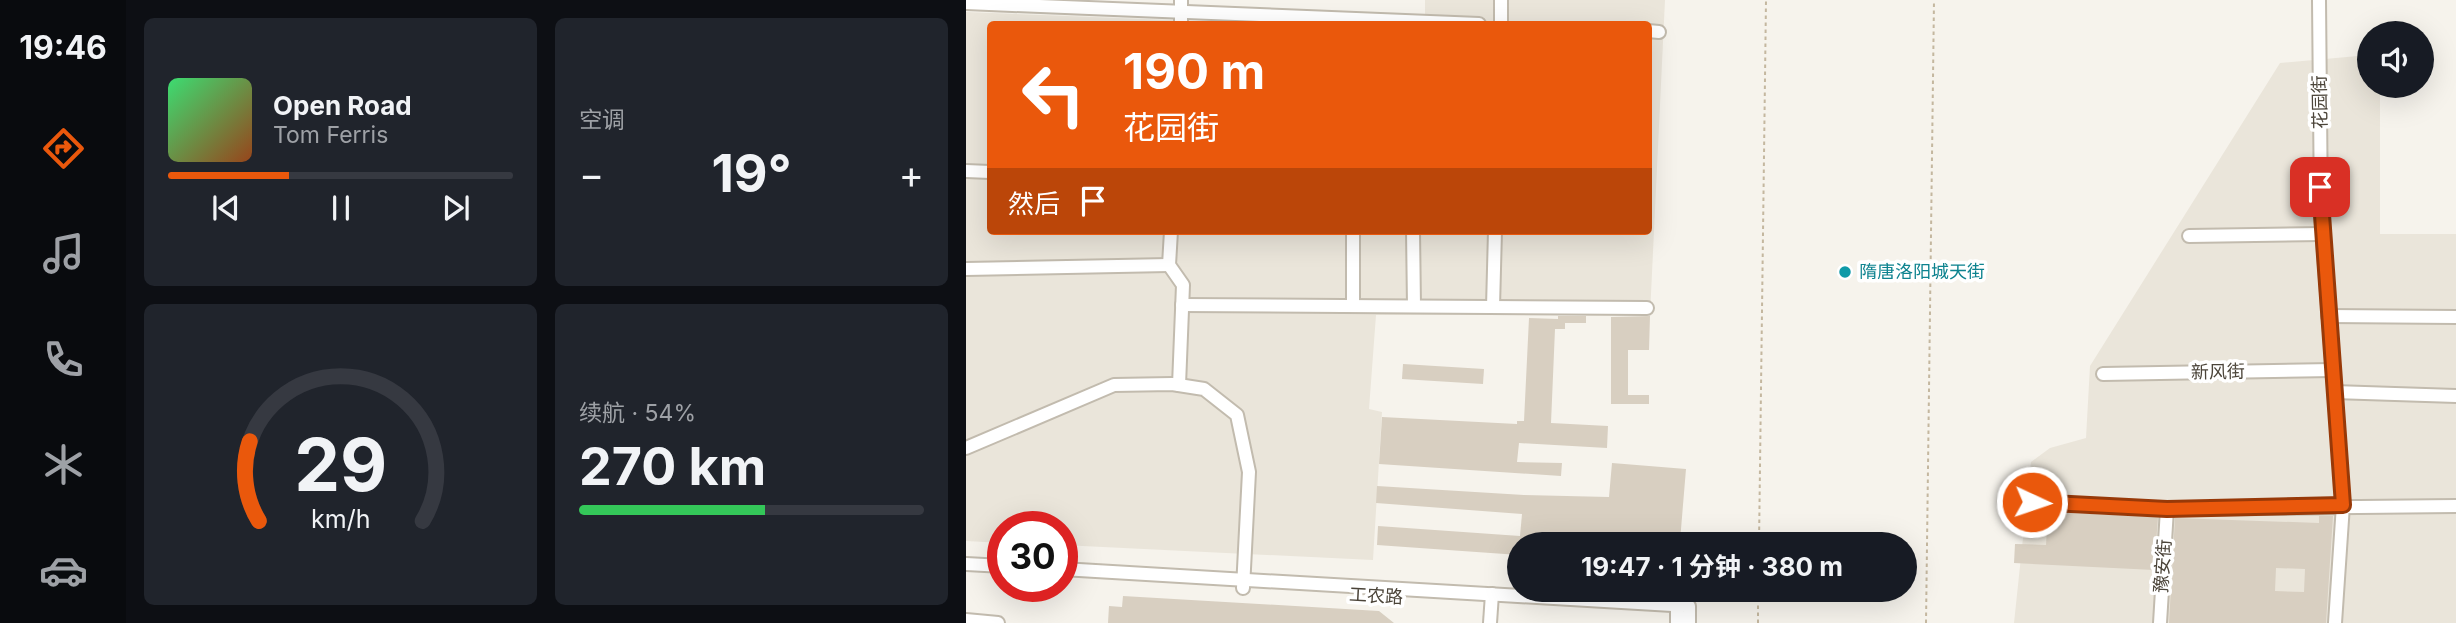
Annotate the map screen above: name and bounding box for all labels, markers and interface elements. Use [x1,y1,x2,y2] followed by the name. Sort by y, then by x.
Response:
[2357,21,2434,98] map controls
[2357,21,2434,98] button: sound
[19,28,107,67] text: 19:46
[1123,42,1265,101] text: 190 m
[1008,49,1099,140] icon: left
[2309,75,2330,129] street label: 花园街
[273,90,412,121] text: Open Road
[579,106,625,134] text: 空调
[1123,108,1219,147] text: 花园街
[273,121,388,149] text: Tom Ferris
[39,124,88,173] icon: directions
[711,142,792,205] text: 19°
[579,151,604,197] text: −
[899,151,924,197] text: +
[2290,157,2350,217] pin
[2301,168,2339,206] icon: arrive
[1074,182,1112,220] icon: arrive
[1008,188,1060,219] text: 然后
[207,189,245,227] icon: previous
[322,189,360,227] icon: pause
[437,189,475,227] icon: next
[39,229,88,278] icon: music
[1859,261,1985,282] place label: 隋唐洛阳城天街
[1837,264,1853,280] marker: 隋唐洛阳城天街
[39,335,88,384] icon: phone
[2191,361,2245,382] street label: 新风街
[579,399,696,427] text: 续航 · 54%
[294,420,387,509] text: 29
[579,435,766,498] text: 270 km
[39,440,88,489] icon: climate
[1995,465,2069,539] position arrow
[311,503,370,533] text: km/h
[987,511,1078,602] speed limit sign: 30
[2150,538,2175,594] street label: 豫安街
[39,546,88,595] icon: car
[1581,551,1843,582] text: 19:47 · 1 分钟 · 380 m
[1349,584,1404,607] street label: 工农路

